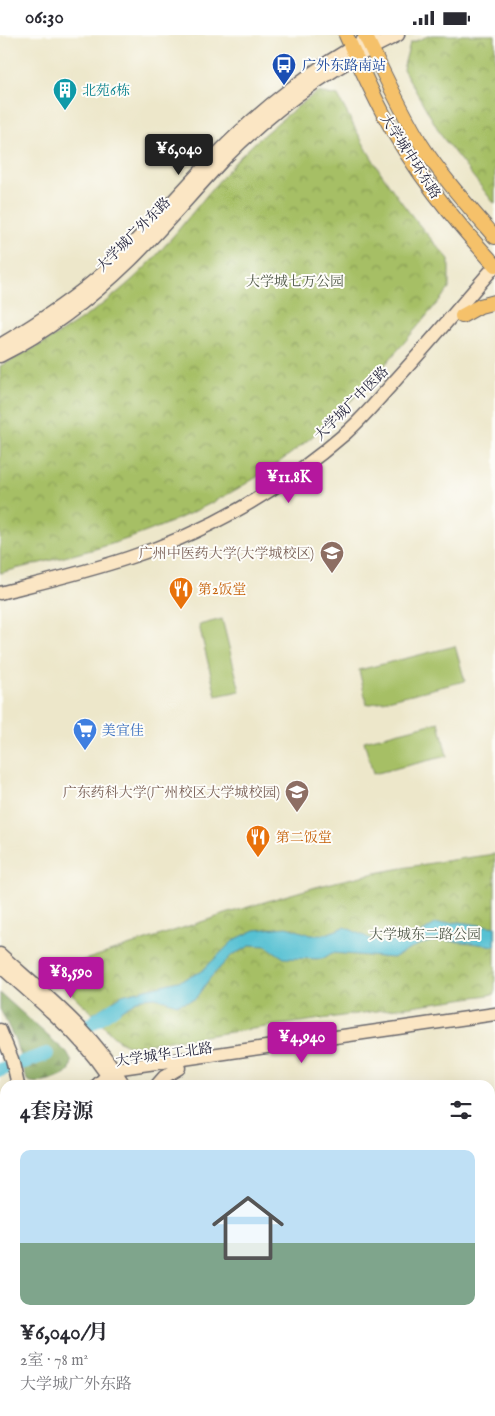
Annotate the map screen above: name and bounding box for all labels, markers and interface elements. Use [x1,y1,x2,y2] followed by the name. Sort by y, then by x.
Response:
[25,6,64,30] text: 06:30
[271,52,297,86] bus stop icon: 广外东路南站
[302,57,386,75] place label: 广外东路南站
[52,77,78,111] building icon: 北苑6栋
[82,82,130,100] place label: 北苑6栋
[376,111,444,203] street label: 大学城中环东路
[138,133,220,176] pin: ¥6,040
[156,140,202,160] text: ¥6,040
[93,194,175,276] street label: 大学城广外东路
[246,273,344,291] park label: 大学城七万公园
[311,363,393,445] street label: 大学城广中医路
[248,461,330,504] pin: ¥11.8K
[267,468,311,488] text: ¥11.8K
[319,540,345,574] school or university icon: 广州中医药大学(大学城校区)
[139,545,314,563] place label: 广州中医药大学(大学城校区)
[168,576,194,610] restaurant icon: 第2饭堂
[198,581,247,599] place label: 第2饭堂
[72,717,98,751] supermarket icon: 美宜佳
[102,722,144,740] place label: 美宜佳
[284,779,310,813] school or university icon: 广东药科大学(广州校区大学城校园)
[63,784,280,802] place label: 广东药科大学(广州校区大学城校园)
[245,824,271,858] restaurant icon: 第二饭堂
[276,829,332,847] place label: 第二饭堂
[369,926,481,944] park label: 大学城东二路公园
[30,957,112,999] pin: ¥8,590
[50,963,92,983] text: ¥8,590
[261,1021,343,1064] pin: ¥4,940
[279,1028,325,1048] text: ¥4,940
[114,1039,214,1071] street label: 大学城华工北路
[447,1096,475,1124] icon: filters
[20,1099,93,1126] text: 4套房源
[203,1183,293,1273] icon: home
[20,1320,109,1347] text: ¥6,040/月
[20,1351,88,1371] text: 2室 · 78 m²
[20,1375,132,1395] text: 大学城广外东路

